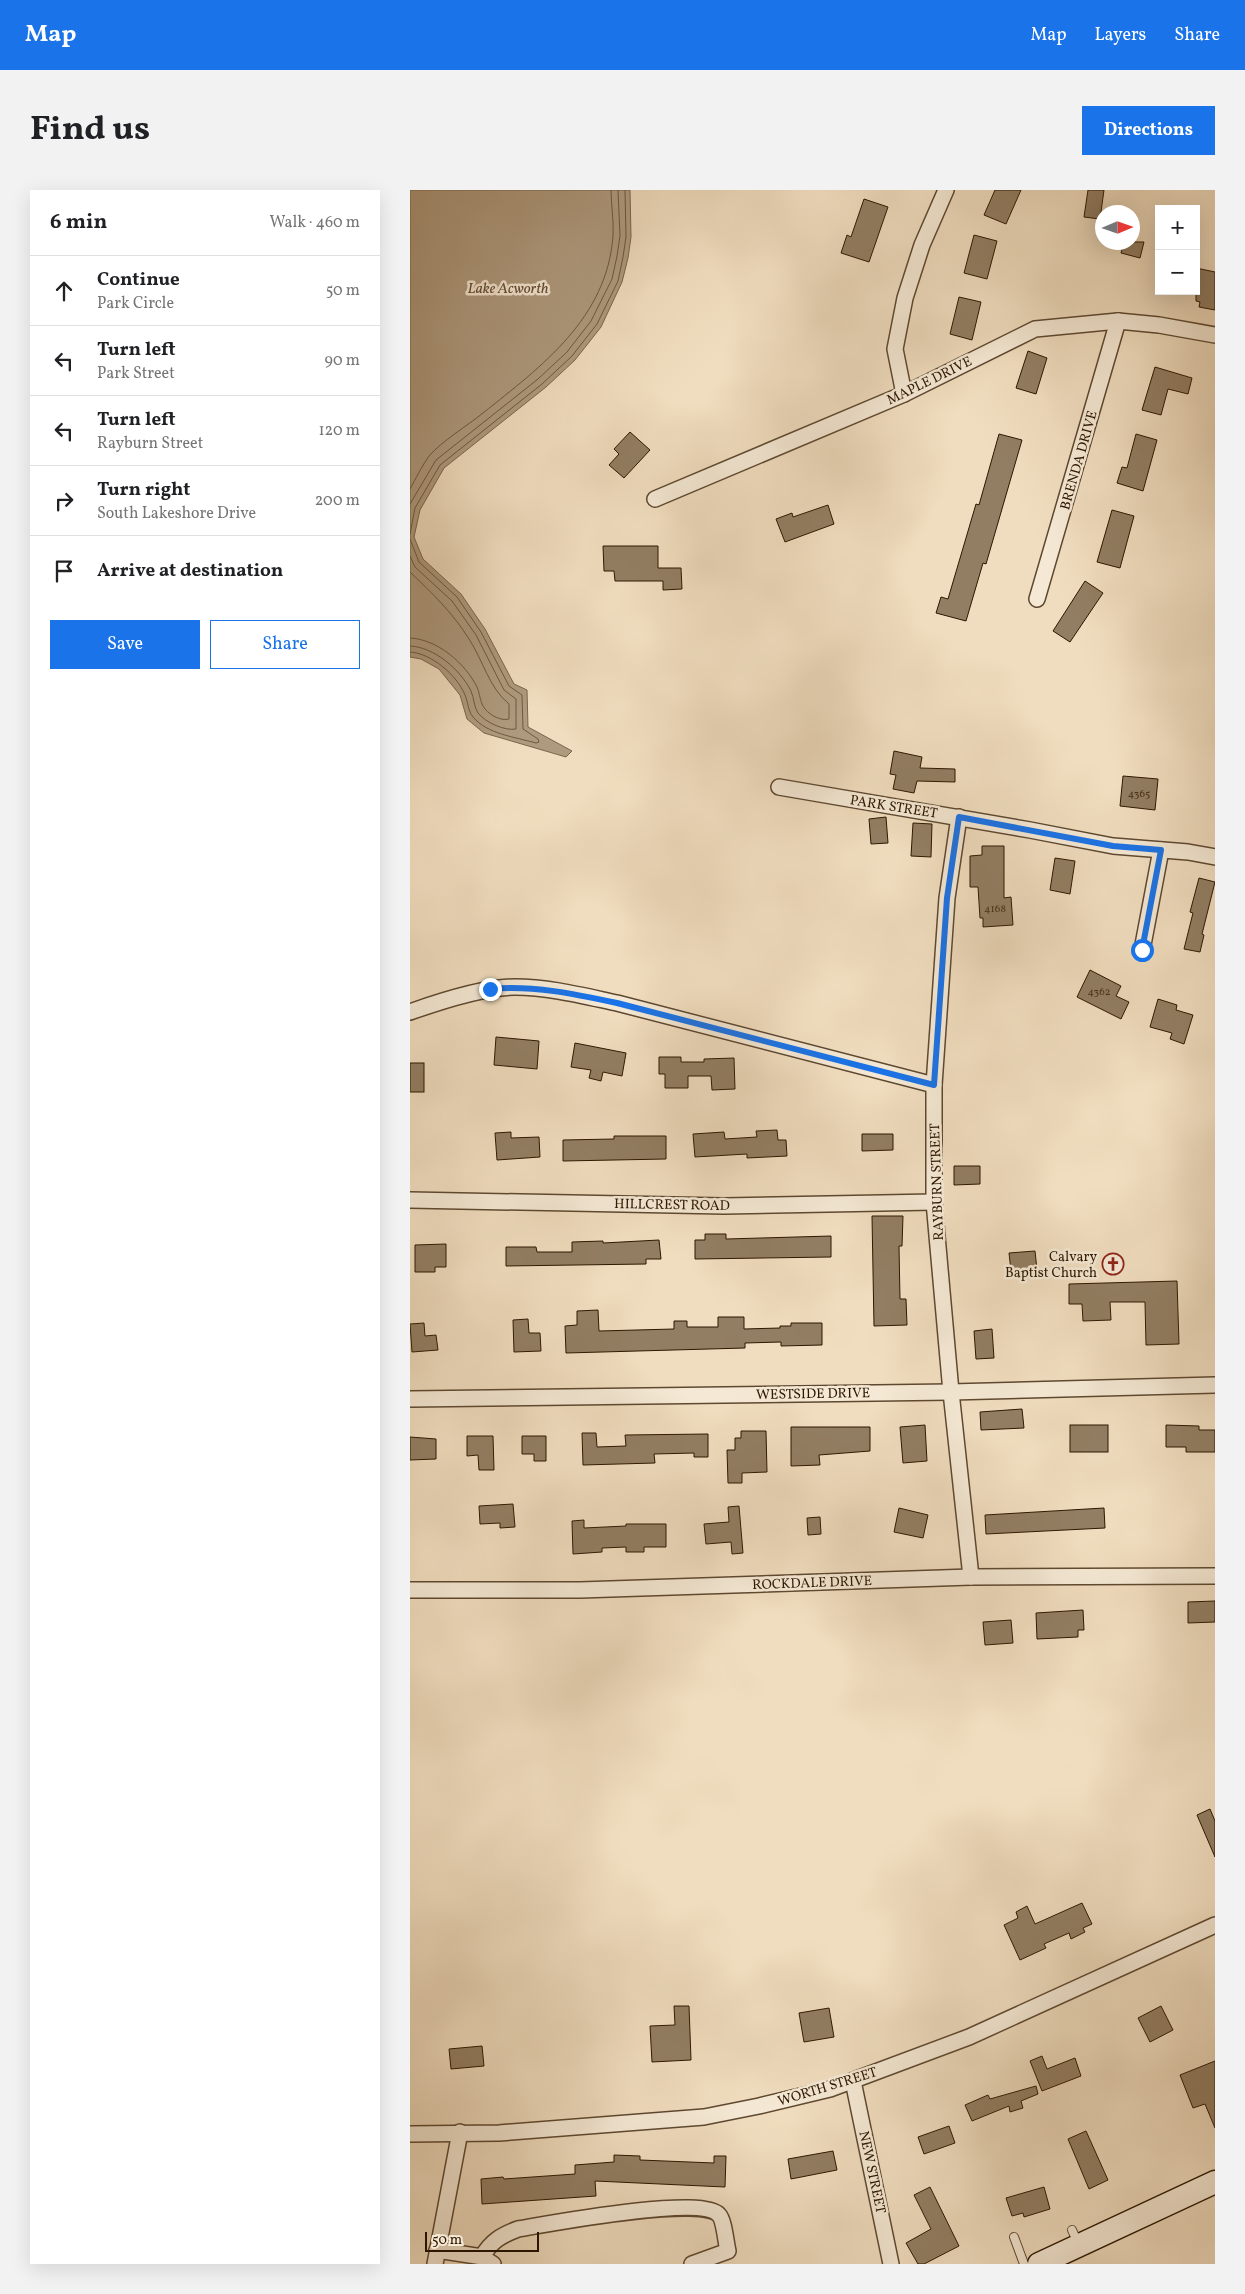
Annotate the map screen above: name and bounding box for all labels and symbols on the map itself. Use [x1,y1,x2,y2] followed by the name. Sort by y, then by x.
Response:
[1095,205,1140,250] north arrow
[467,279,549,300] water label: Lake Acworth
[884,352,976,410] street label: MAPLE DRIVE
[1056,409,1103,512] street label: BRENDA DRIVE
[1128,787,1150,802] house number: 4365
[849,791,939,824] street label: PARK STREET
[984,902,1006,917] house number: 4168
[1131,939,1154,962] route start
[479,978,502,1001] route end
[1087,985,1111,1000] house number: 4362
[926,1123,949,1241] street label: RAYBURN STREET
[614,1195,730,1216] street label: HILLCREST ROAD
[1005,1248,1097,1283] place label: Calvary Baptist Church
[1101,1252,1125,1276] church icon: Calvary Baptist Church
[756,1384,870,1405] street label: WESTSIDE DRIVE
[752,1572,872,1595] street label: ROCKDALE DRIVE
[775,2063,880,2112] street label: WORTH STREET
[853,2129,890,2215] street label: NEW STREET
[425,2229,539,2252] scale bar

